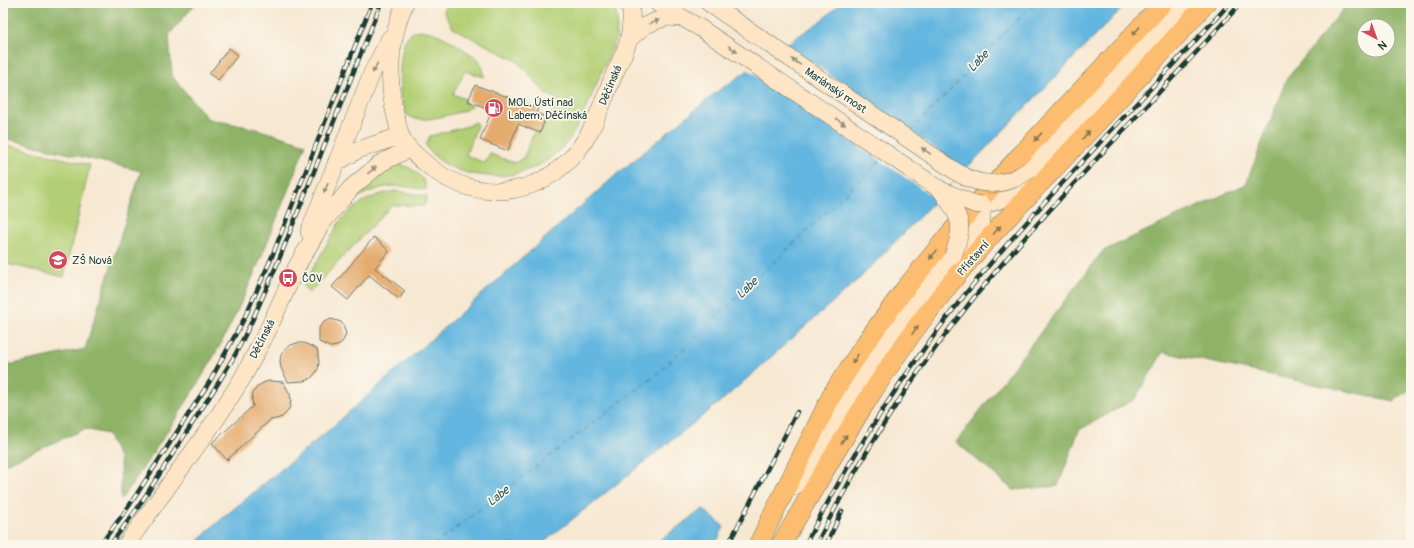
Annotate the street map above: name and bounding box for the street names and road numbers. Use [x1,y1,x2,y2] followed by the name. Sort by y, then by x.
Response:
[596,63,625,107] street label: Děčínská
[802,65,870,116] street label: Mariánský most
[955,238,992,279] street label: Přístavní
[247,317,278,361] street label: Děčínská

